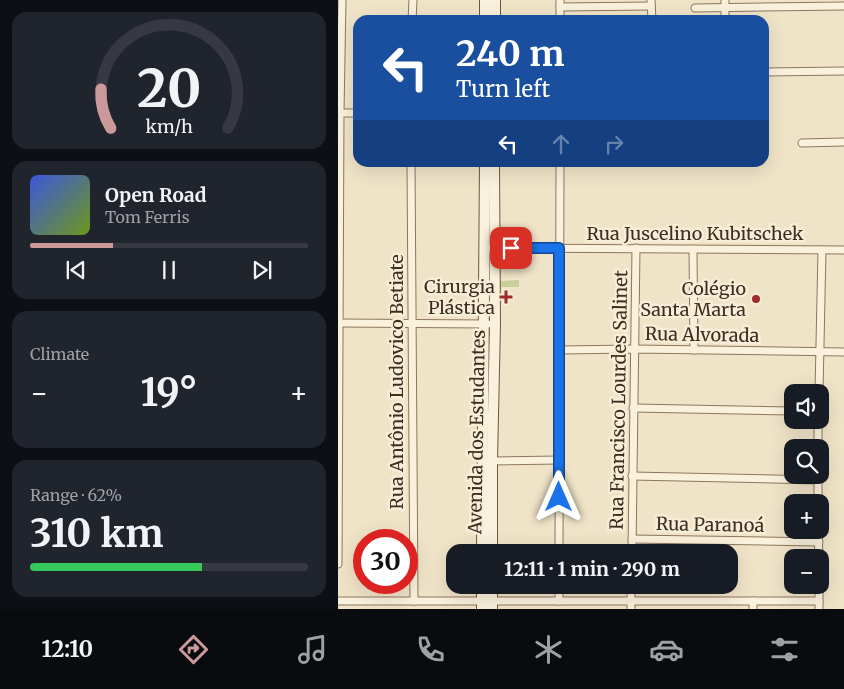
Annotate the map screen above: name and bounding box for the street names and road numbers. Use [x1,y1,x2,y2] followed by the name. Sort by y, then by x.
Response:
[586,222,804,245] street label: Rua Juscelino Kubitschek
[385,254,408,510] street label: Rua Antônio Ludovico Betiate
[605,270,632,530] street label: Rua Francisco Lourdes Salinet
[645,322,760,347] street label: Rua Alvorada
[463,330,490,535] street label: Avenida dos Estudantes
[656,512,765,537] street label: Rua Paranoá

